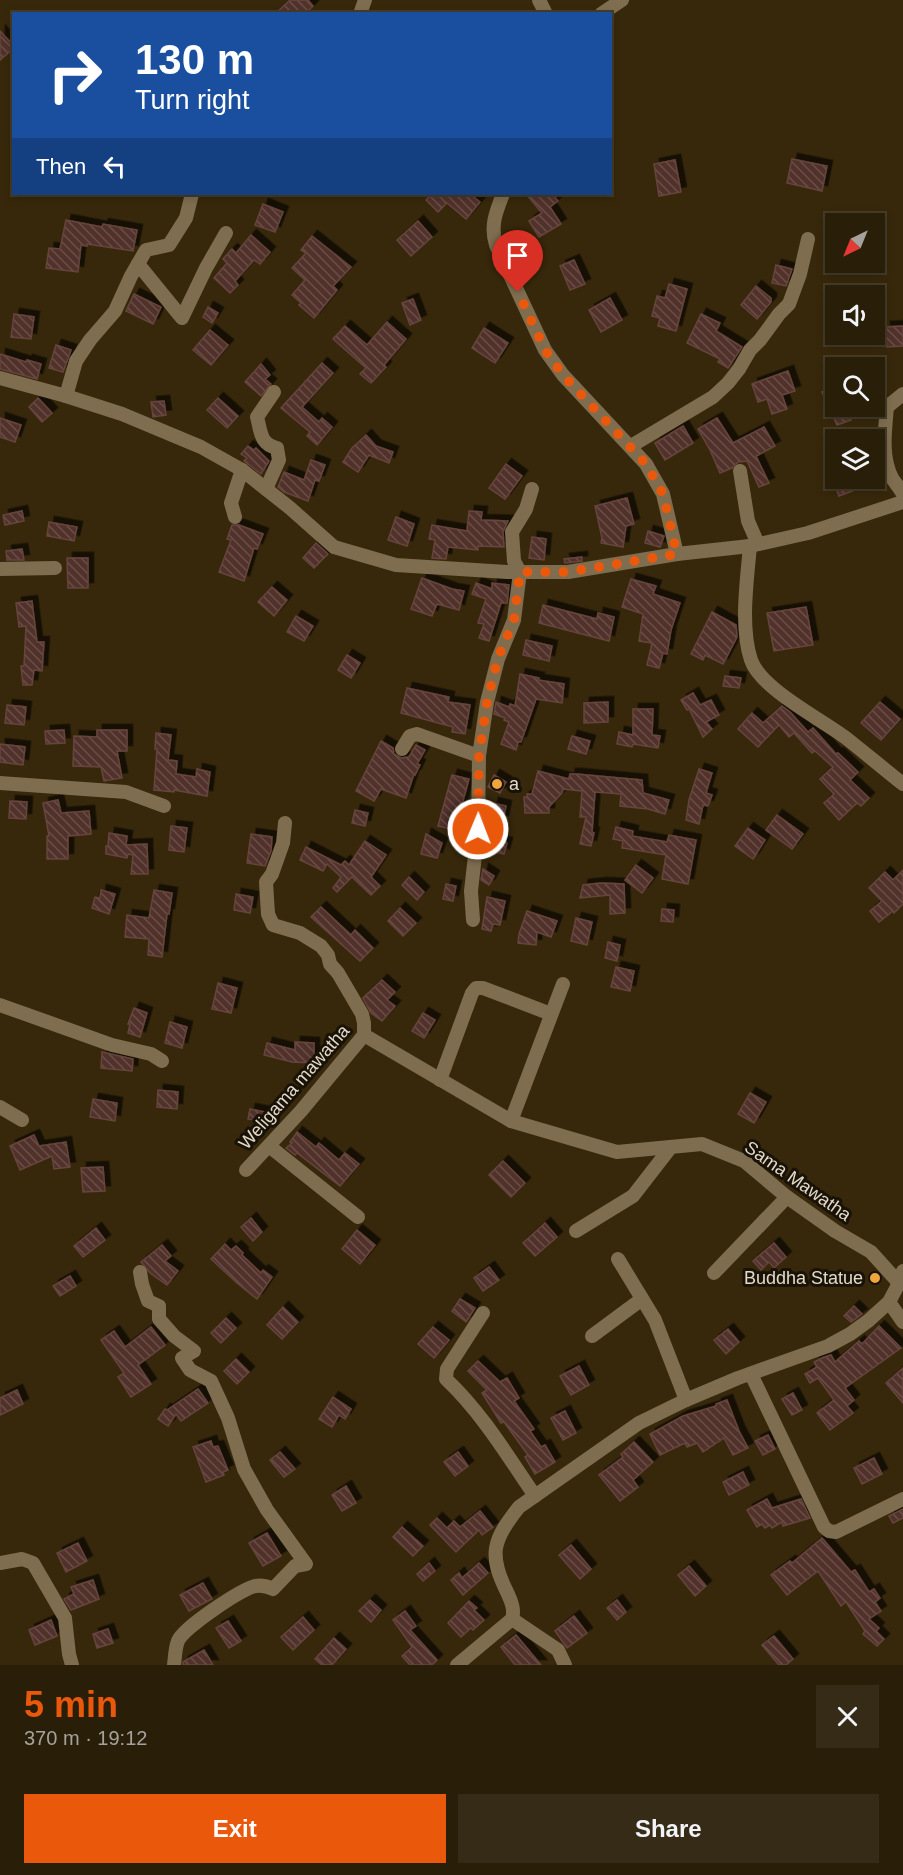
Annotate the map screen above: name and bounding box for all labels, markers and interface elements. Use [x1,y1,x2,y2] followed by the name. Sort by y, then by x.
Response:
[36,36,114,114] icon: right
[135,36,254,83] text: 130 m
[135,85,250,115] text: Turn right
[98,150,131,183] icon: left
[36,154,86,179] text: Then
[825,213,885,273] north arrow
[825,213,885,489] map controls
[492,230,543,292] pin
[501,239,534,272] icon: arrive
[825,285,885,345] button: sound
[825,357,885,417] button: search
[825,429,885,489] button: layers
[509,774,520,794] place label: a
[490,777,504,791] marker: a
[446,797,510,861] position arrow
[235,1020,354,1153] street label: Weligama mawatha
[741,1137,856,1226] street label: Sama Mawatha
[744,1268,863,1288] place label: Buddha Statue
[868,1271,882,1285] marker: Buddha Statue
[24,1684,118,1725] text: 5 min
[816,1685,879,1748] button: close
[24,1727,147,1749] text: 370 m · 19:12
[24,1794,446,1863] button: Exit
[458,1794,879,1863] button: Share

